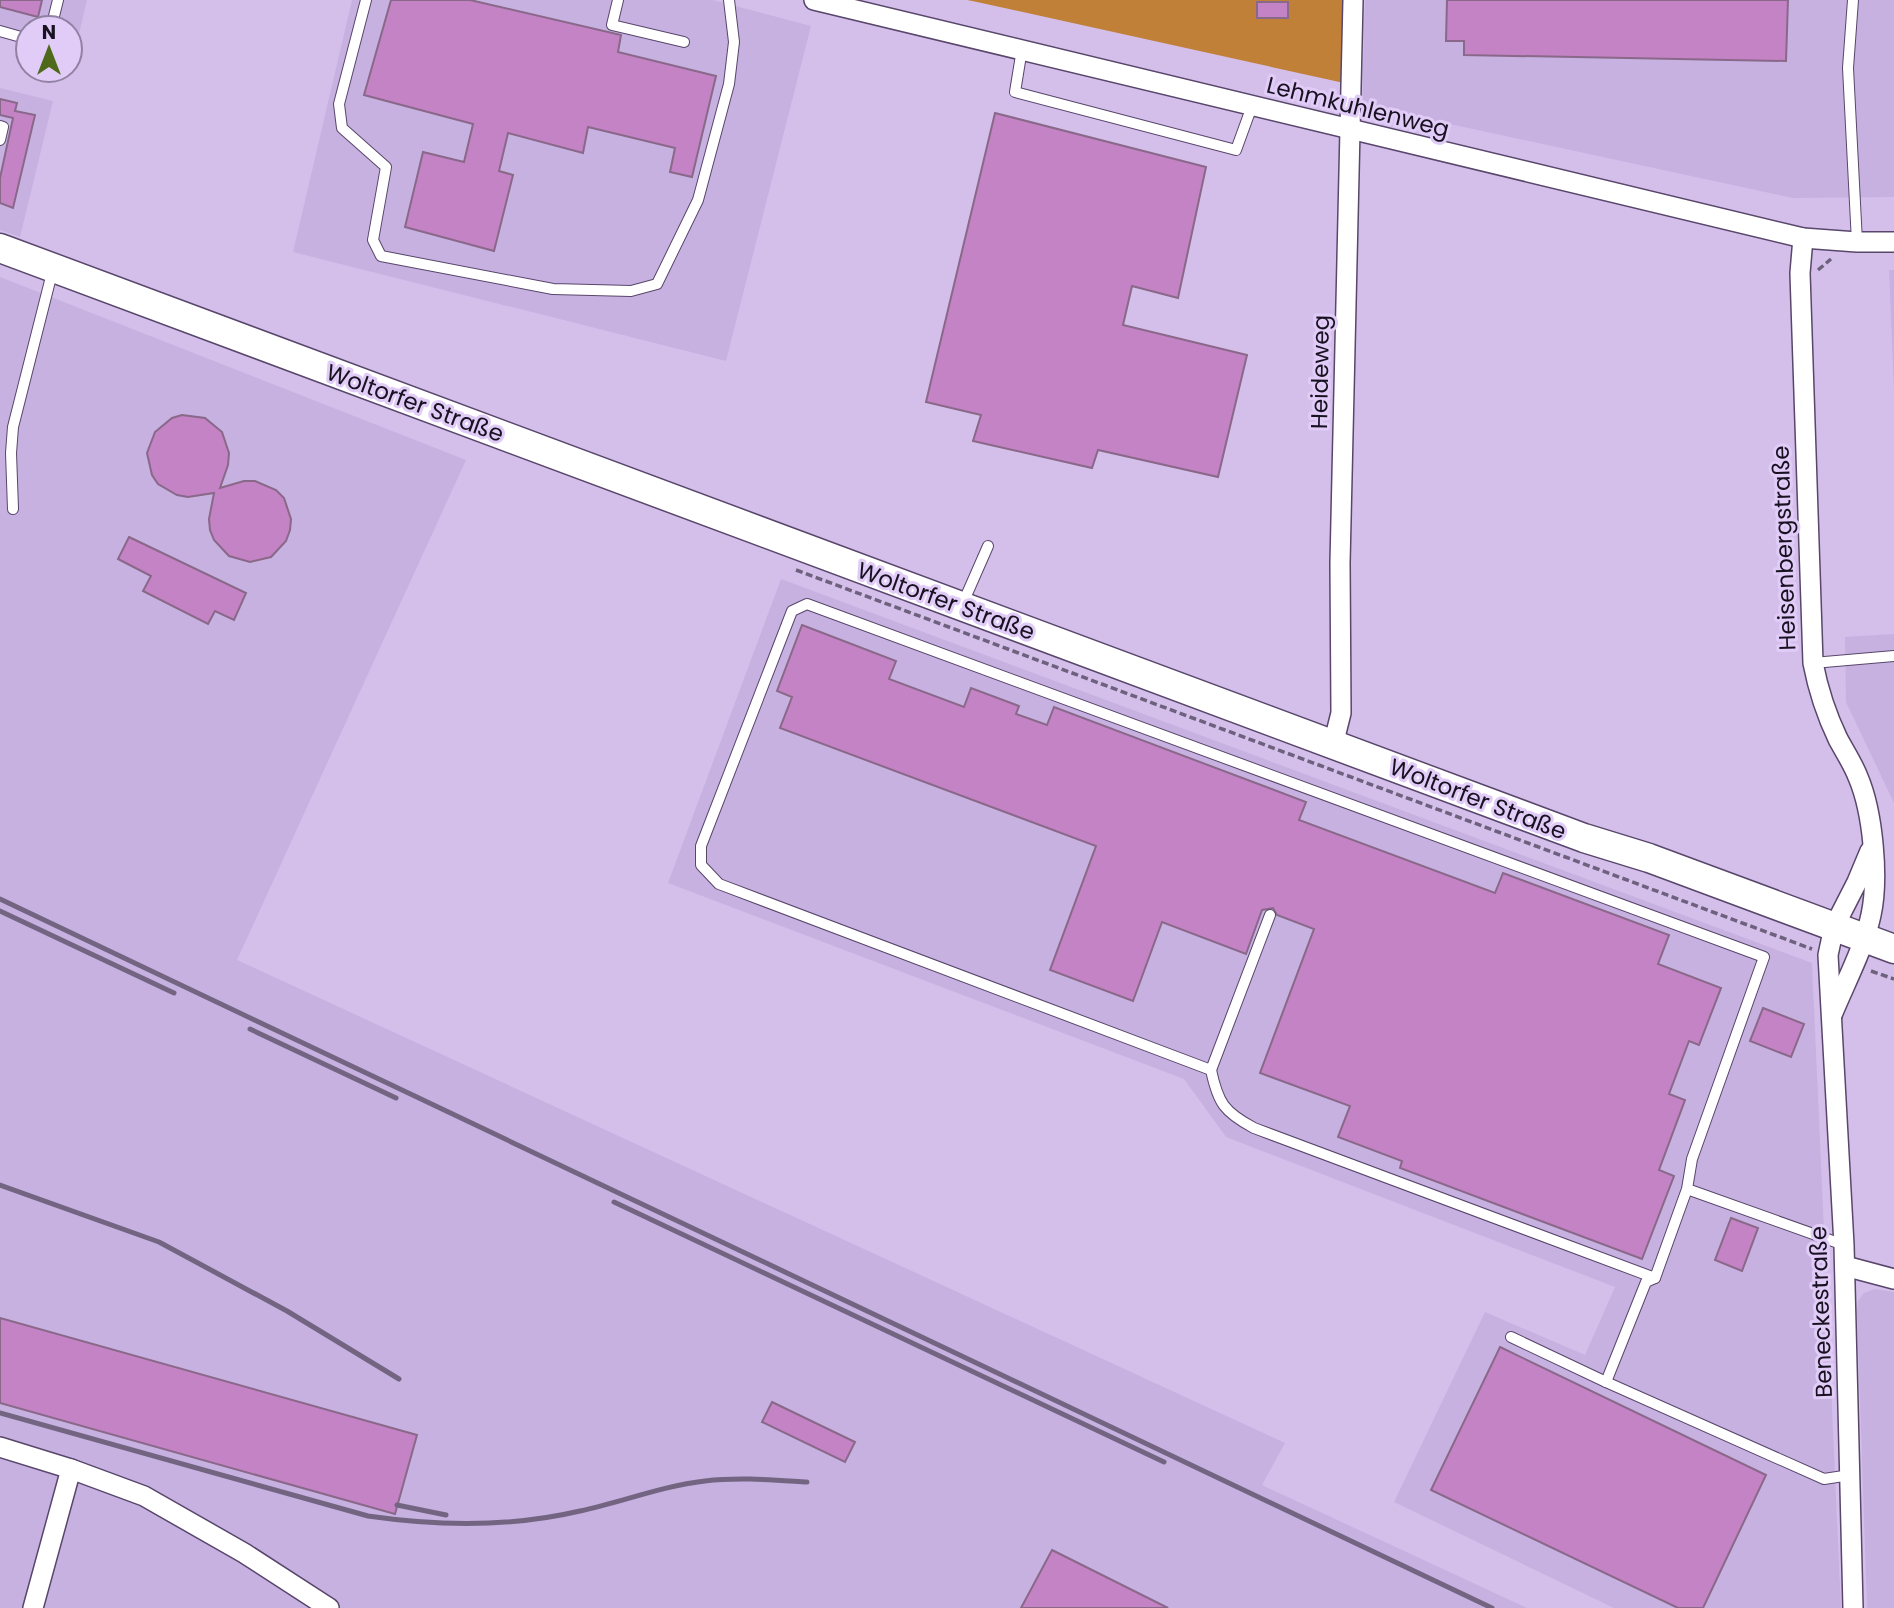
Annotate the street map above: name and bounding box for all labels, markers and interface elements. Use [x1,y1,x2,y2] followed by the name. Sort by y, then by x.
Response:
[14,14,84,84] north arrow
[42,19,56,46] text: N
[1263,69,1453,145] street label: Lehmkuhlenweg
[1303,315,1337,429] street label: Heideweg
[322,356,508,450] street label: Woltorfer Straße
[1764,445,1804,651] street label: Heisenbergstraße
[853,554,1039,648] street label: Woltorfer Straße
[1385,751,1571,847] street label: Woltorfer Straße
[1802,1226,1840,1398] street label: Beneckestraße

